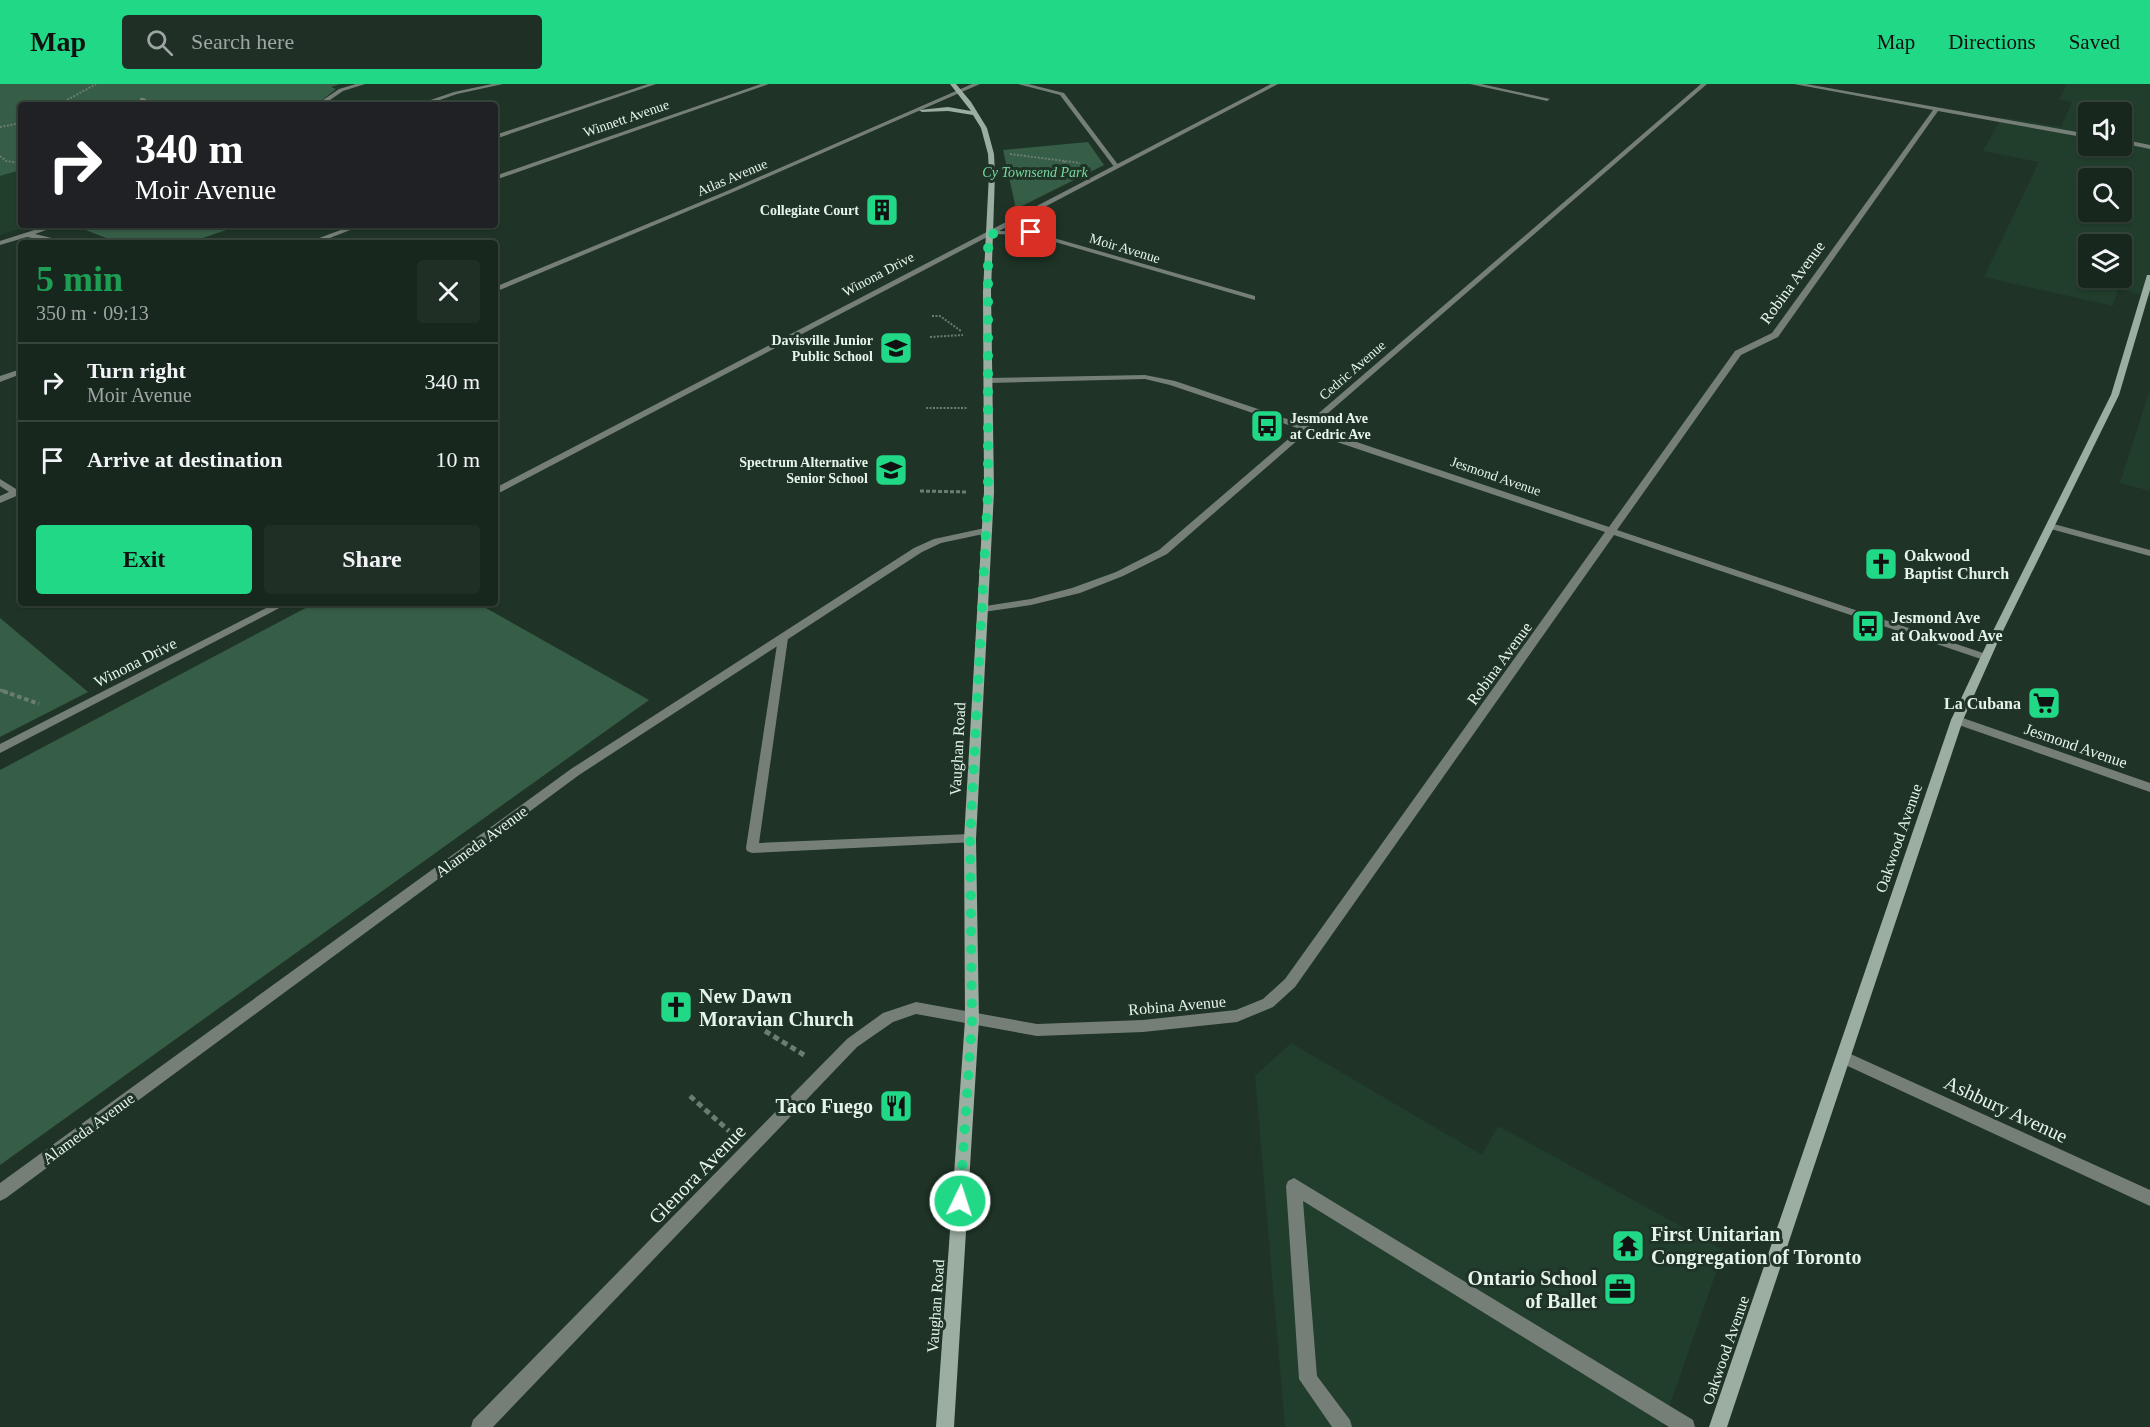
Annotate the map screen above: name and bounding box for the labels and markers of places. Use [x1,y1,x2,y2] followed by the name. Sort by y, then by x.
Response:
[864,192,900,228] building icon: Collegiate Court
[760,203,859,218] place label: Collegiate Court
[1005,206,1056,257] pin
[878,330,914,366] school or university icon: Davisville Junior Public School
[771,333,873,364] place label: Davisville Junior Public School
[1249,408,1285,444] bus stop icon: Jesmond Ave at Cedric Ave
[1290,411,1371,442] place label: Jesmond Ave at Cedric Ave
[873,452,909,488] school or university icon: Spectrum Alternative Senior School
[739,455,868,486] place label: Spectrum Alternative Senior School
[1863,546,1899,582] church icon: Oakwood Baptist Church
[1904,547,2009,583] place label: Oakwood Baptist Church
[1850,608,1886,644] bus stop icon: Jesmond Ave at Oakwood Ave
[1891,609,2003,644] place label: Jesmond Ave at Oakwood Ave
[2026,685,2062,721] supermarket icon: La Cubana
[1944,695,2021,712] place label: La Cubana
[699,985,854,1030] place label: New Dawn Moravian Church
[658,989,694,1025] church icon: New Dawn Moravian Church
[878,1088,914,1124] restaurant icon: Taco Fuego
[775,1095,873,1118] place label: Taco Fuego
[1651,1223,1861,1269] place label: First Unitarian Congregation of Toronto
[1610,1228,1646,1264] temple icon: First Unitarian Congregation of Toronto
[1468,1267,1597,1312] place label: Ontario School of Ballet
[1602,1271,1638,1307] office icon: Ontario School of Ballet

